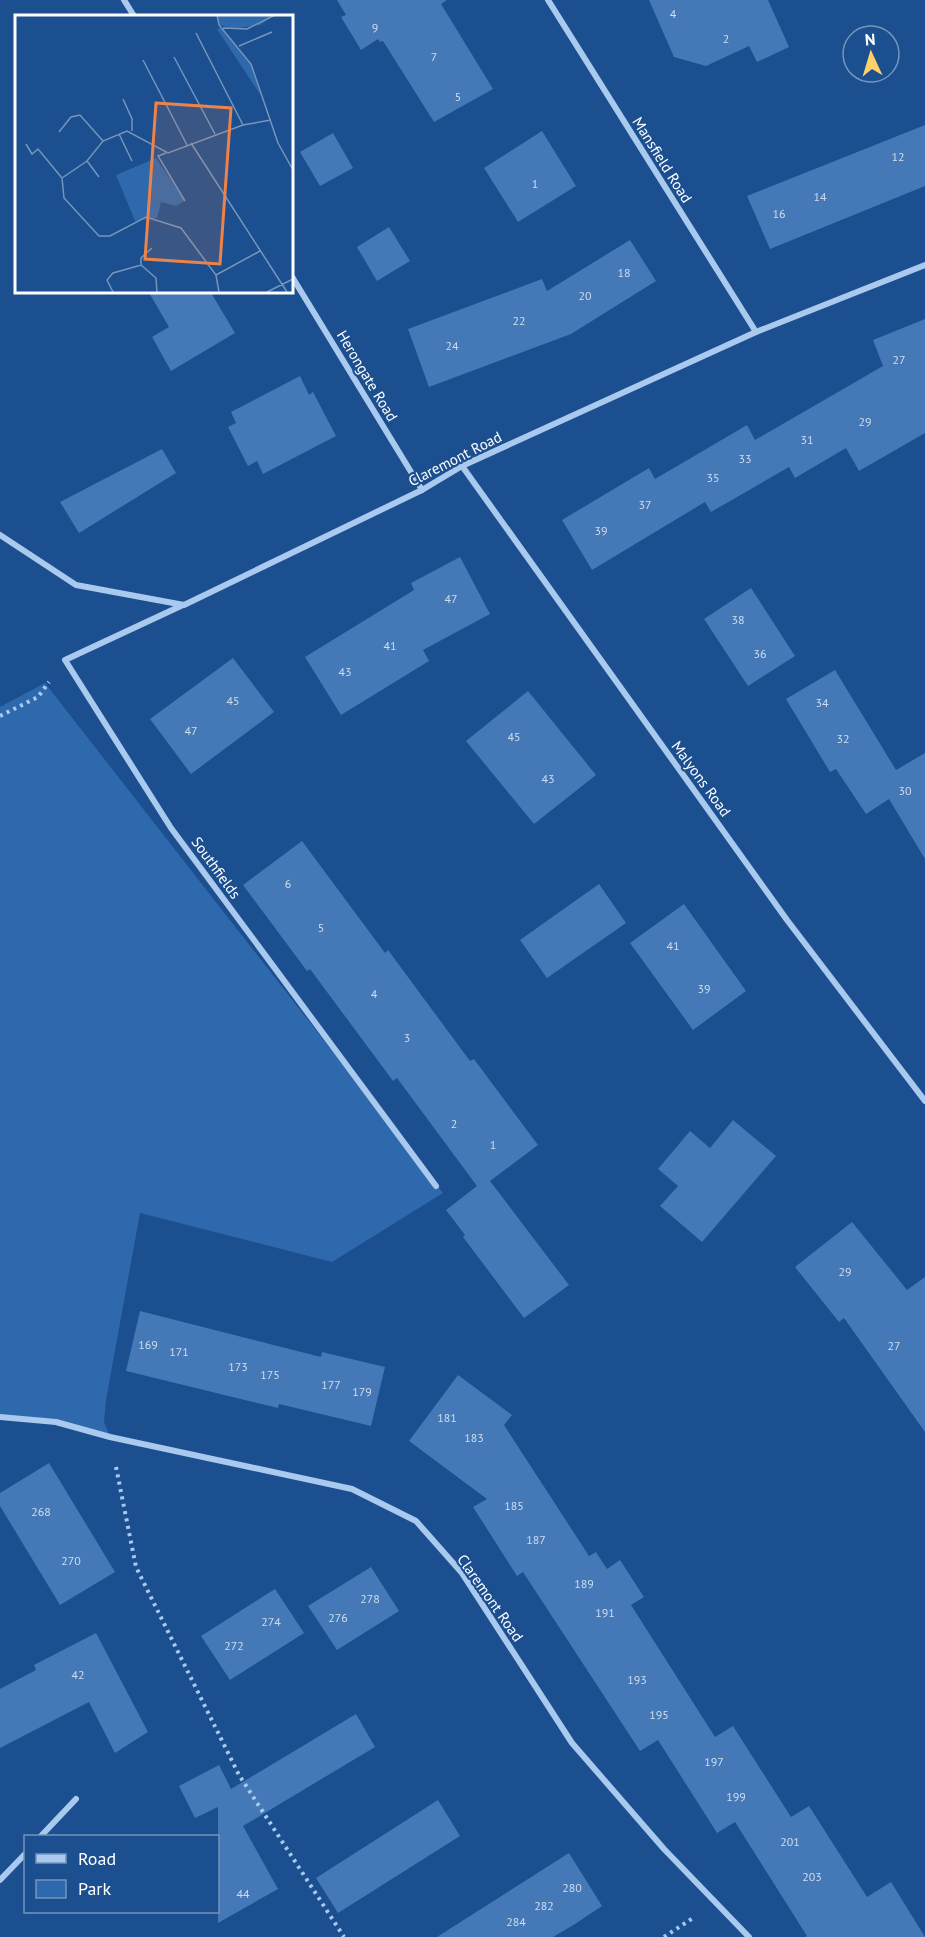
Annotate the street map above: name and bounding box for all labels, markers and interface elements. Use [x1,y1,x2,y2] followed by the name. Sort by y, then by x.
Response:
[670,6,677,21] house number: 4
[15,15,292,292] inset map
[372,20,378,35] house number: 9
[841,24,901,84] north arrow
[864,29,876,49] text: N
[723,31,729,46] house number: 2
[431,49,437,64] house number: 7
[455,89,461,104] house number: 5
[628,113,696,206] street label: Mansfield Road
[891,149,905,164] house number: 12
[532,176,538,191] house number: 1
[813,189,827,204] house number: 14
[772,206,786,221] house number: 16
[617,265,631,280] house number: 18
[578,288,592,303] house number: 20
[512,313,526,328] house number: 22
[333,327,402,425] street label: Herongate Road
[445,338,459,353] house number: 24
[892,352,906,367] house number: 27
[858,414,872,429] house number: 29
[405,427,505,490] street label: Claremont Road
[800,432,814,447] house number: 31
[738,451,752,466] house number: 33
[706,470,720,485] house number: 35
[638,497,652,512] house number: 37
[594,523,608,538] house number: 39
[444,591,458,606] house number: 47
[731,612,745,627] house number: 38
[383,638,397,653] house number: 41
[753,646,767,661] house number: 36
[338,664,352,679] house number: 43
[226,693,240,708] house number: 45
[815,695,829,710] house number: 34
[184,723,198,738] house number: 47
[507,729,521,744] house number: 45
[836,731,850,746] house number: 32
[668,737,735,820] street label: Malyons Road
[541,771,555,786] house number: 43
[898,783,912,798] house number: 30
[188,833,245,902] street label: Southfields
[285,876,291,891] house number: 6
[318,920,324,935] house number: 5
[666,938,680,953] house number: 41
[697,981,711,996] house number: 39
[371,986,378,1001] house number: 4
[404,1030,410,1045] house number: 3
[451,1116,457,1131] house number: 2
[490,1137,496,1152] house number: 1
[838,1264,852,1279] house number: 29
[138,1337,158,1352] house number: 169
[887,1338,901,1353] house number: 27
[169,1344,189,1359] house number: 171
[228,1359,248,1374] house number: 173
[260,1367,280,1382] house number: 175
[321,1377,341,1392] house number: 177
[352,1384,372,1399] house number: 179
[437,1410,457,1425] house number: 181
[464,1430,484,1445] house number: 183
[504,1498,524,1513] house number: 185
[31,1504,51,1519] house number: 268
[526,1532,546,1547] house number: 187
[453,1550,528,1645] street label: Claremont Road
[61,1553,81,1568] house number: 270
[574,1576,594,1591] house number: 189
[360,1591,380,1606] house number: 278
[595,1605,615,1620] house number: 191
[328,1610,348,1625] house number: 276
[261,1614,281,1629] house number: 274
[224,1638,244,1653] house number: 272
[71,1667,85,1682] house number: 42
[627,1672,647,1687] house number: 193
[649,1707,669,1722] house number: 195
[704,1754,724,1769] house number: 197
[726,1789,746,1804] house number: 199
[780,1834,800,1849] house number: 201
[24,1835,219,1913] legend
[78,1847,116,1870] text: Road
[802,1869,822,1884] house number: 203
[78,1877,111,1900] text: Park
[562,1880,582,1895] house number: 280
[236,1886,250,1901] house number: 44
[534,1898,554,1913] house number: 282
[506,1914,526,1929] house number: 284

